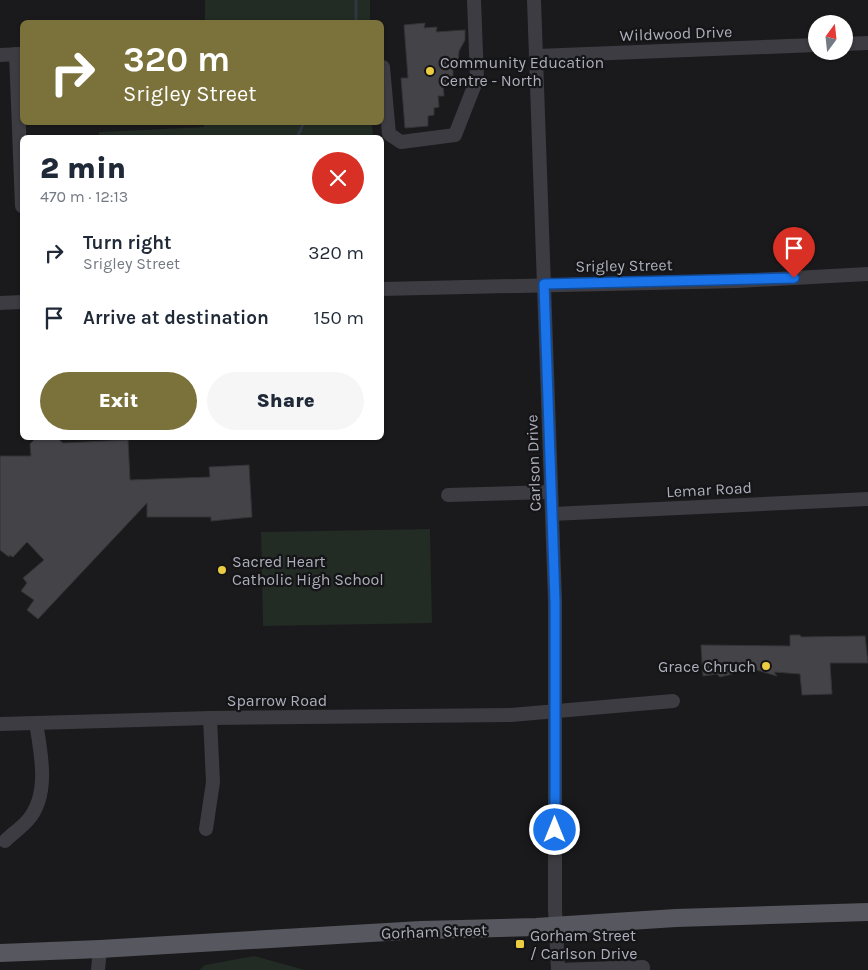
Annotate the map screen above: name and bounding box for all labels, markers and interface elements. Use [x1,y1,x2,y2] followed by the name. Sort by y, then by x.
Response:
[808,15,852,60] north arrow
[808,15,853,60] map controls
[619,22,733,45] street label: Wildwood Drive
[123,39,230,80] text: 320 m
[40,40,105,105] icon: right
[440,53,604,90] place label: Community Education Centre - North
[424,65,436,77] marker: Community Education Centre - North
[123,81,257,107] text: Srigley Street
[40,150,126,186] text: 2 min
[312,152,364,204] button: close
[40,187,128,206] text: 470 m · 12:13
[773,227,815,278] pin
[83,232,172,254] text: Turn right
[780,234,808,262] icon: arrive
[40,239,68,267] icon: right
[308,242,364,264] text: 320 m
[83,254,180,273] text: Srigley Street
[575,255,673,276] street label: Srigley Street
[40,304,68,332] icon: arrive
[83,307,269,329] text: Arrive at destination
[313,307,364,329] text: 150 m
[40,372,197,430] button: Exit
[207,372,364,430] button: Share
[522,414,545,512] street label: Carlson Drive
[666,478,752,501] street label: Lemar Road
[232,552,384,589] place label: Sacred Heart Catholic High School
[216,564,228,576] marker: Sacred Heart Catholic High School
[658,657,756,676] place label: Grace Chruch
[760,660,772,672] marker: Grace Chruch
[227,691,327,710] street label: Sparrow Road
[528,803,580,855] position arrow
[381,920,487,943] street label: Gorham Street
[530,926,638,963] place label: Gorham Street / Carlson Drive
[514,938,526,950] marker: Gorham Street / Carlson Drive

